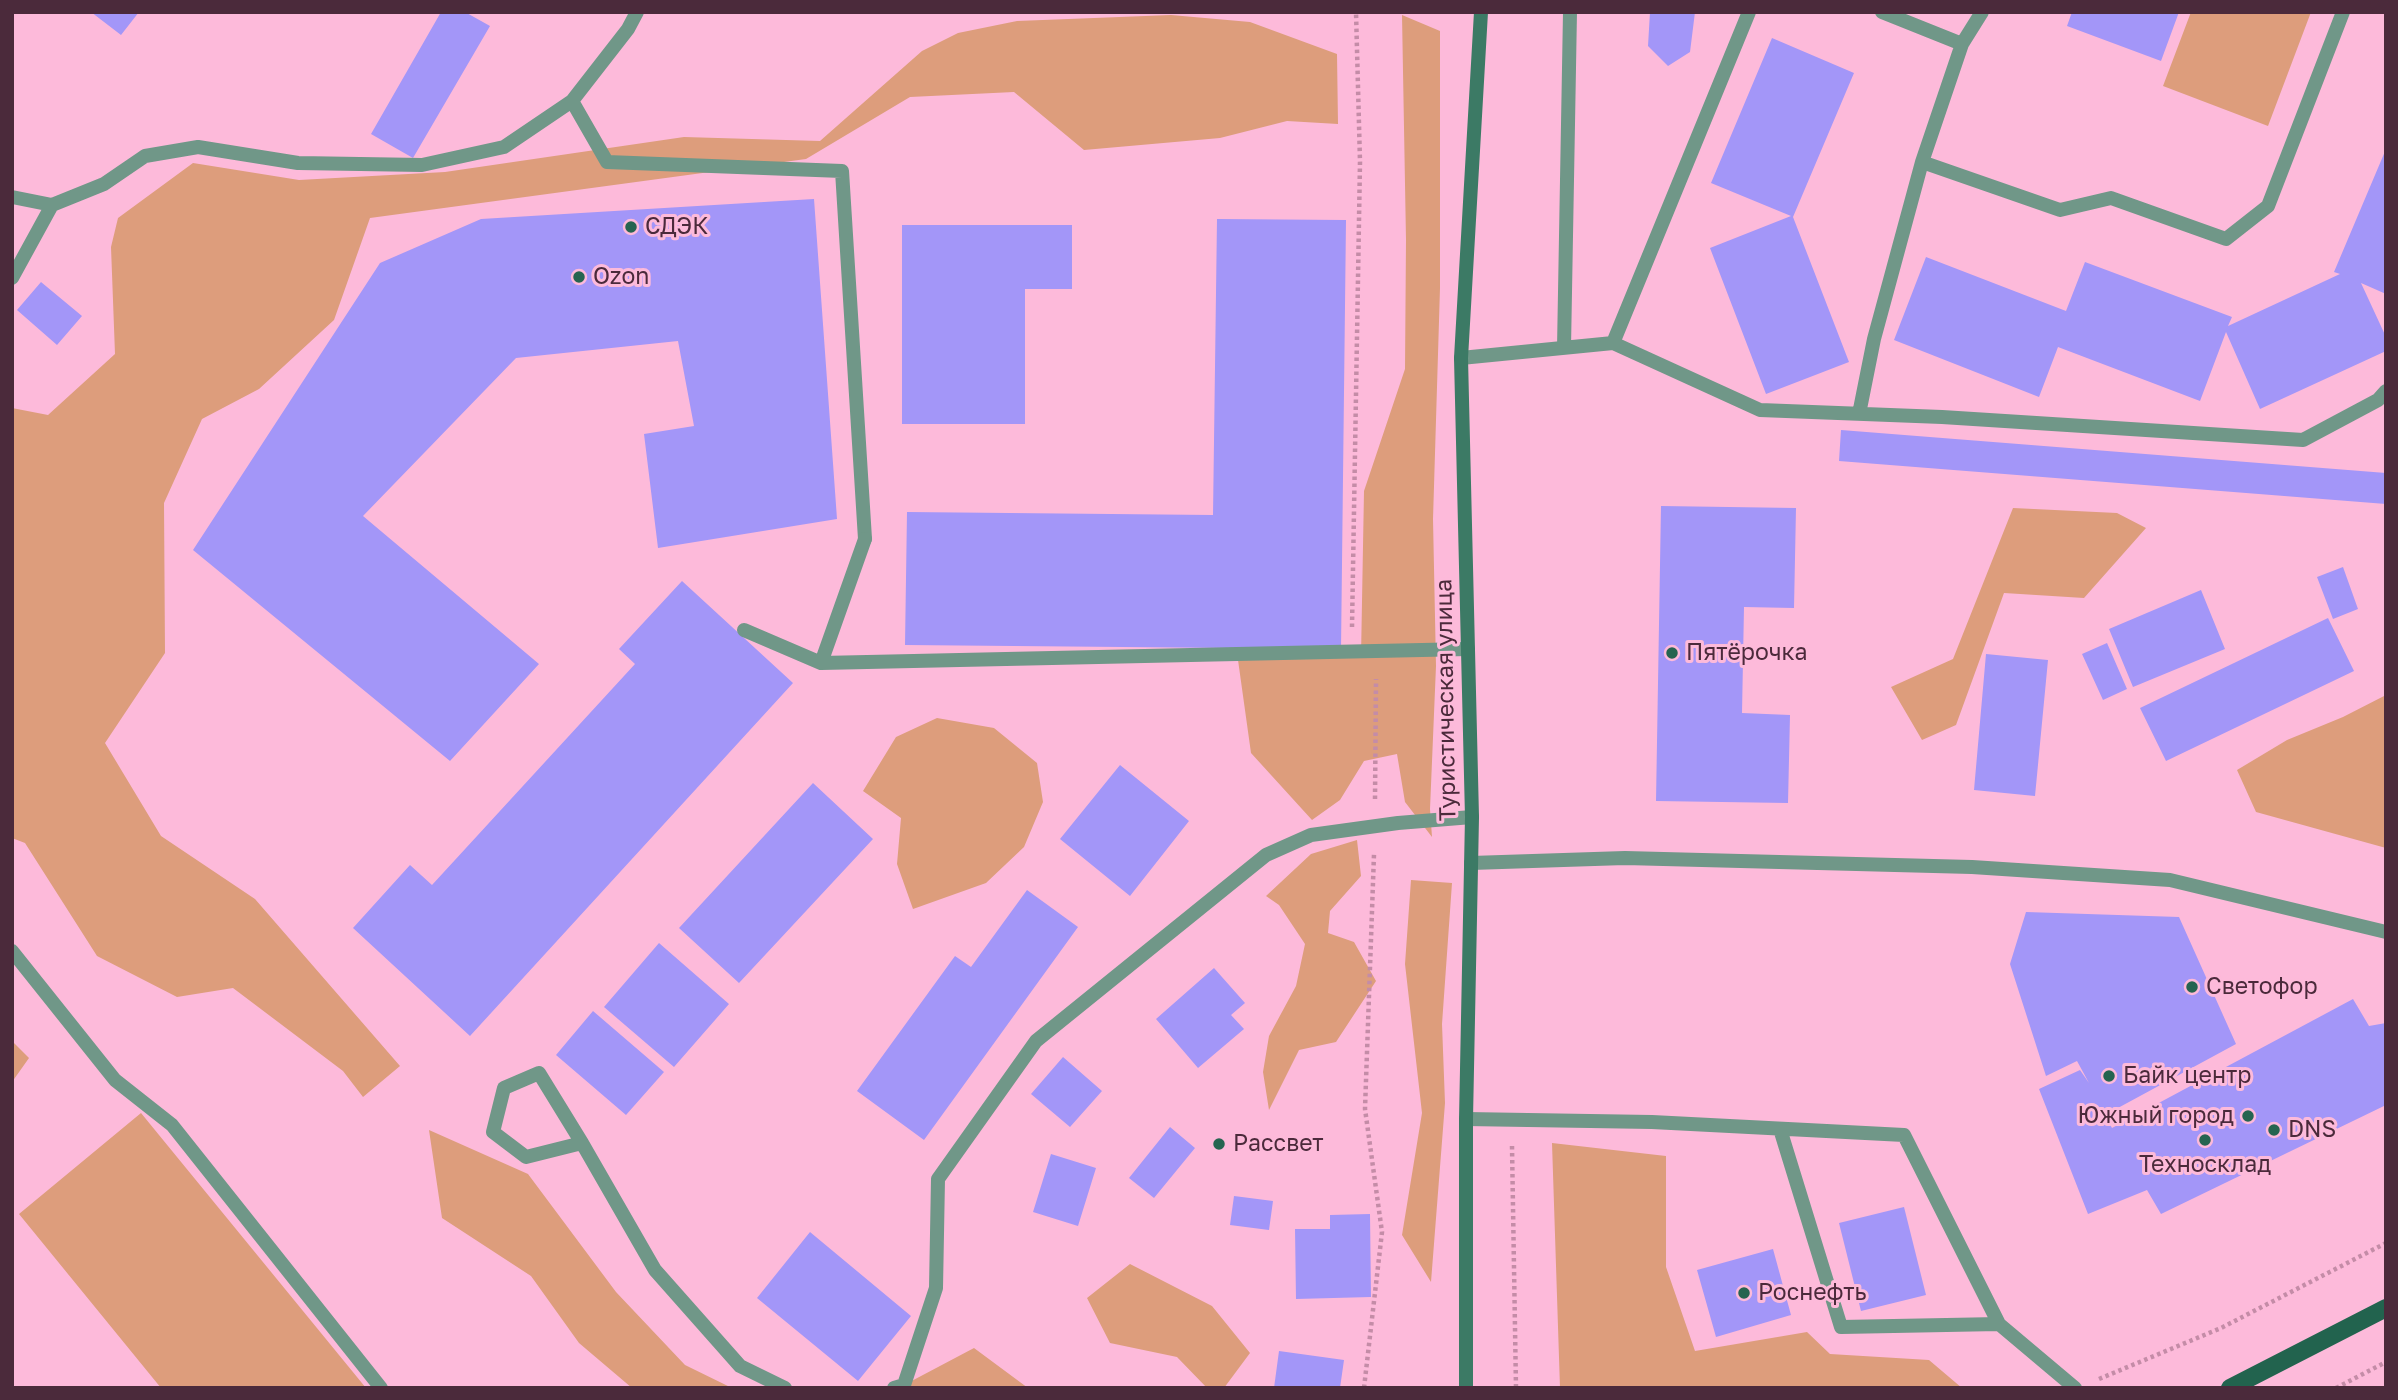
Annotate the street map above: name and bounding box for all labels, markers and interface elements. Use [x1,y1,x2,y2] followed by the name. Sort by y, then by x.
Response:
[645,213,708,241] place label: СДЭК
[623,219,639,235] marker: СДЭК
[593,263,649,291] place label: Ozon
[571,269,587,285] marker: Ozon
[1430,579,1462,821] street label: Туристическая улица
[1686,639,1807,667] place label: Пятёрочка
[1664,645,1680,661] marker: Пятёрочка
[2206,973,2318,1001] place label: Светофор
[2184,979,2200,995] marker: Светофор
[2123,1062,2251,1090] place label: Байк центр
[2101,1068,2117,1084] marker: Байк центр
[2078,1102,2234,1130] place label: Южный город
[2240,1108,2256,1124] marker: Южный город
[2288,1116,2336,1144] place label: DNS
[2266,1122,2282,1138] marker: DNS
[1233,1130,1324,1158] place label: Рассвет
[2197,1132,2213,1148] marker: Техносклад
[1211,1136,1227,1152] marker: Рассвет
[2139,1151,2271,1179] place label: Техносклад
[1758,1279,1867,1307] place label: Роснефть
[1736,1285,1752,1301] marker: Роснефть

